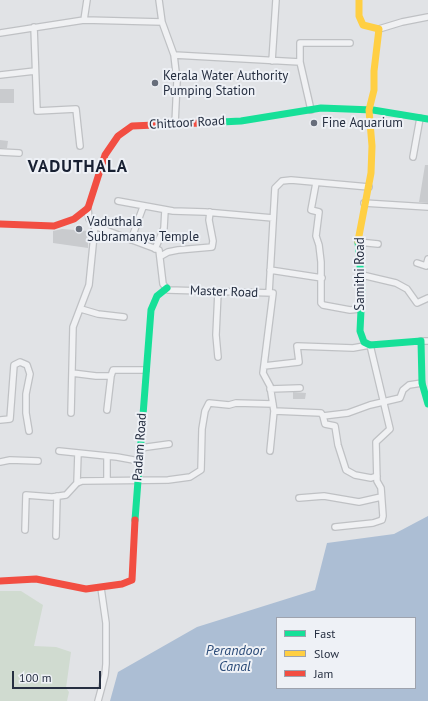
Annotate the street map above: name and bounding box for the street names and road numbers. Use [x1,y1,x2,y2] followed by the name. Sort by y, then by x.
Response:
[149,113,225,133] street label: Chittoor Road
[352,237,368,311] street label: Samithi Road
[190,283,258,301] street label: Master Road
[130,412,150,482] street label: Padam Road

